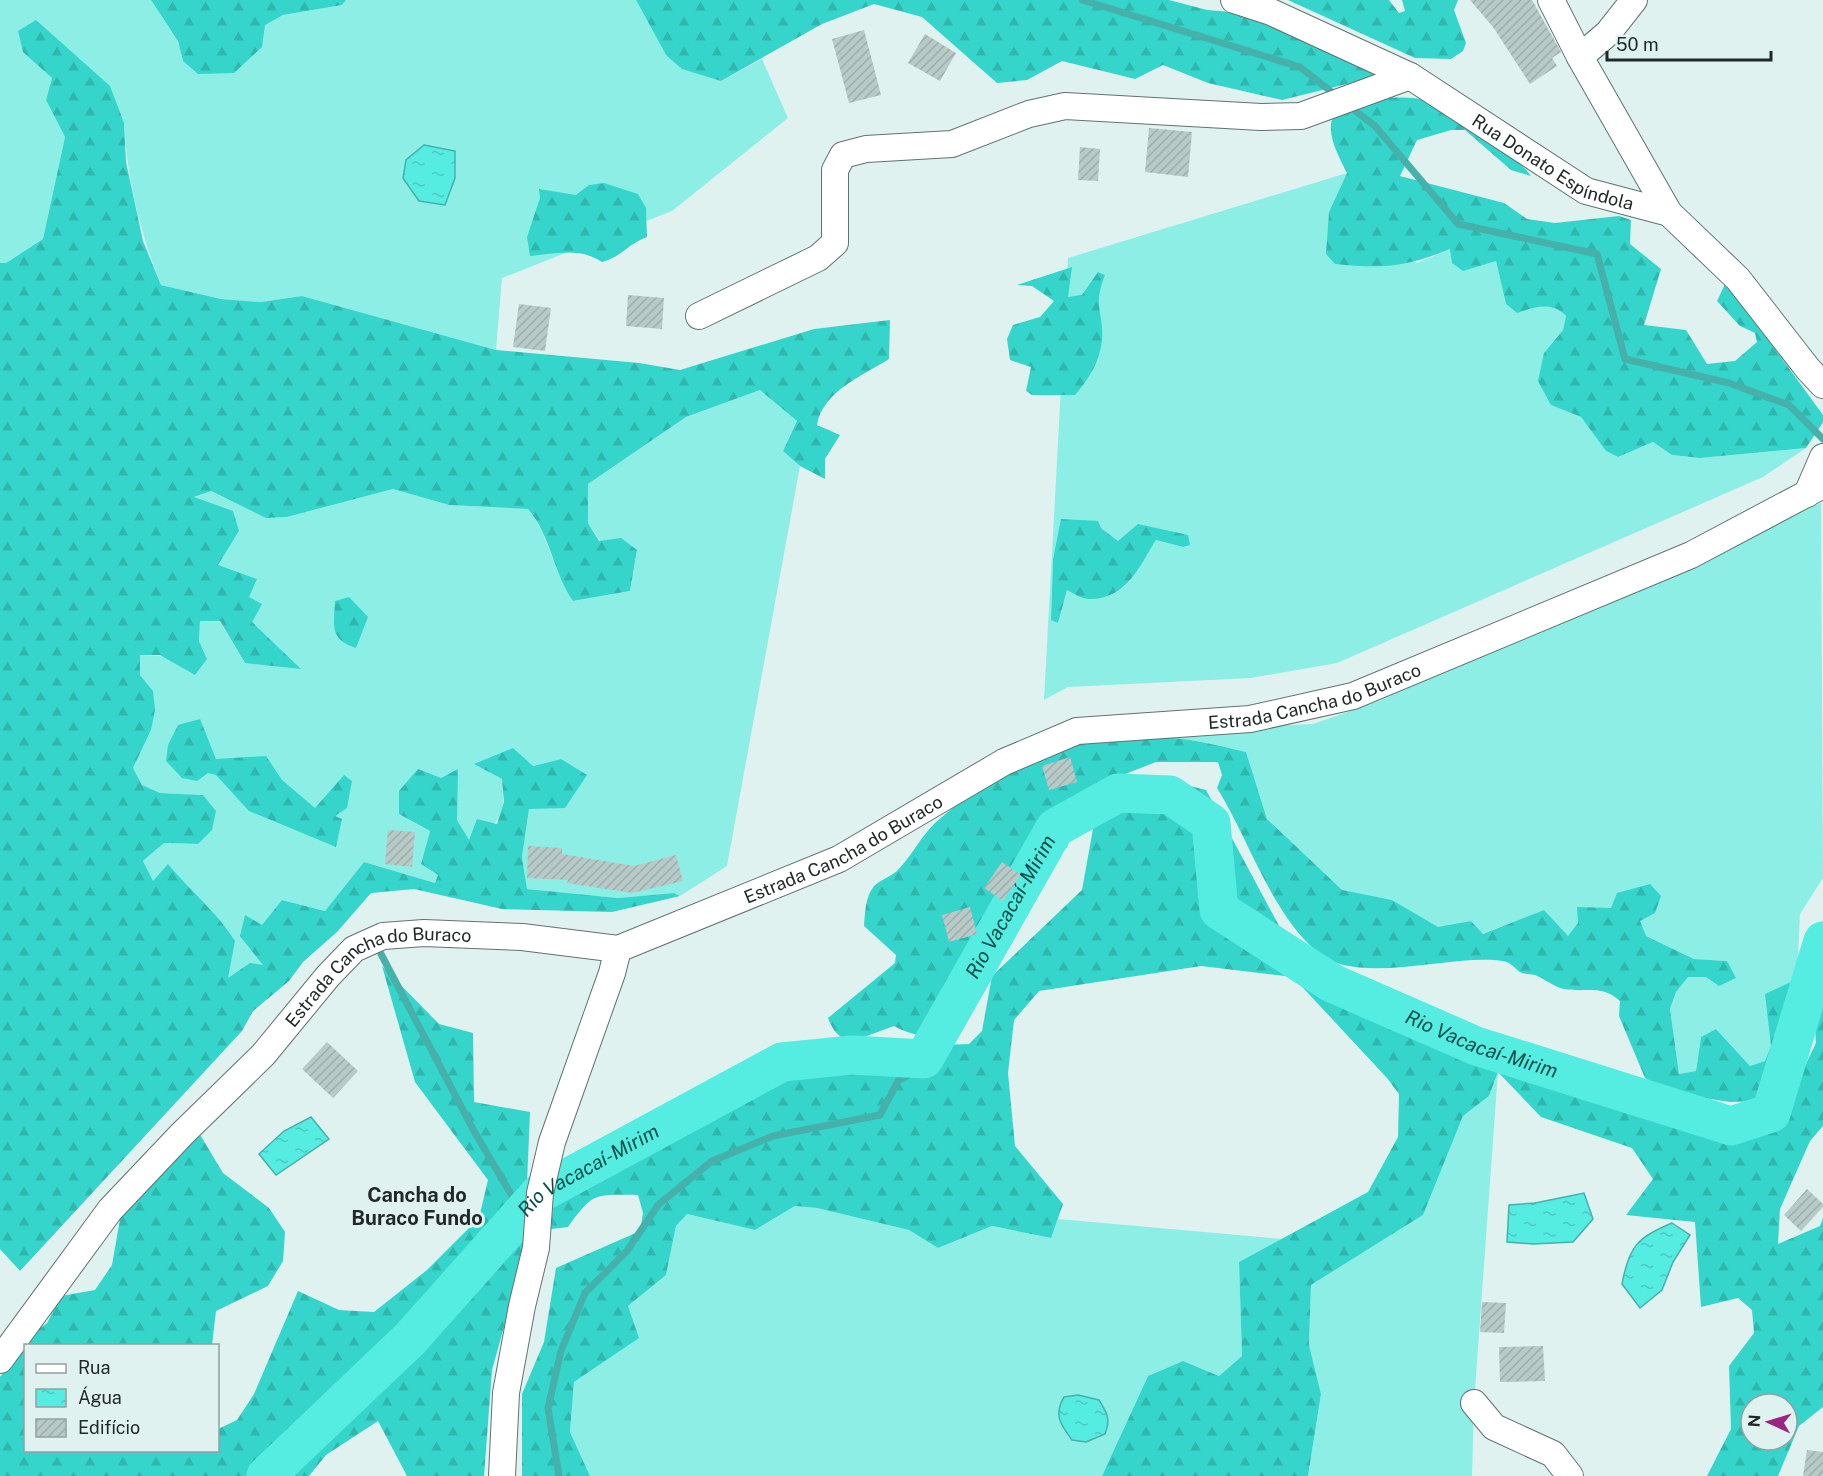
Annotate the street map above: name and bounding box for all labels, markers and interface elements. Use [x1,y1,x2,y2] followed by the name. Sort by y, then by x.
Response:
[1607,24,1770,62] scale bar
[1616,34,1659,55] text: 50 m
[1469,109,1636,214] street label: Rua Donato Espíndola
[1207,658,1424,732] street label: Estrada Cancha do Buraco
[741,790,946,907] street label: Estrada Cancha do Buraco
[960,831,1061,983] water label: Rio Vacacaí-Mirim
[280,923,472,1031] street label: Estrada Cancha do Buraco
[1402,1005,1561,1083] water label: Rio Vacacaí-Mirim
[513,1119,663,1222] water label: Rio Vacacaí-Mirim
[351,1183,483,1230] district label: Cancha do Buraco Fundo
[24,1344,219,1452] legend
[78,1357,110,1378] text: Rua
[78,1386,122,1408] text: Água
[1739,1392,1799,1452] north arrow
[1745,1414,1764,1428] text: N
[78,1417,140,1438] text: Edifício

